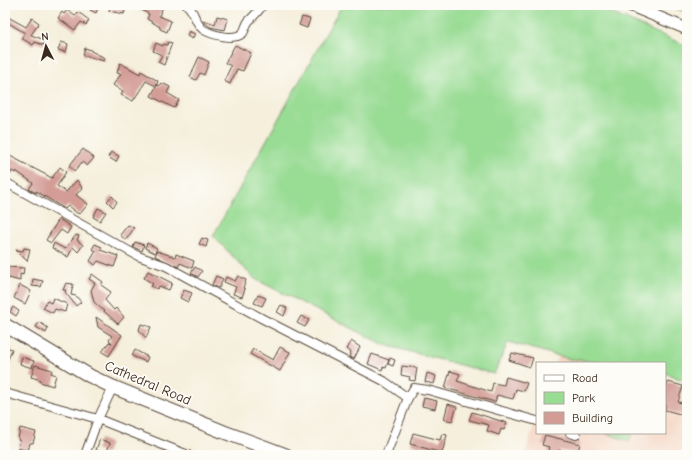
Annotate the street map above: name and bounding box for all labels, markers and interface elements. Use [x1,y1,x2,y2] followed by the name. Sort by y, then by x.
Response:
[26,26,66,66] north arrow
[41,30,49,43] text: N
[102,357,194,409] street label: Cathedral Road
[536,362,666,434] legend
[572,371,598,385] text: Road
[572,391,595,405] text: Park
[572,411,613,425] text: Building

